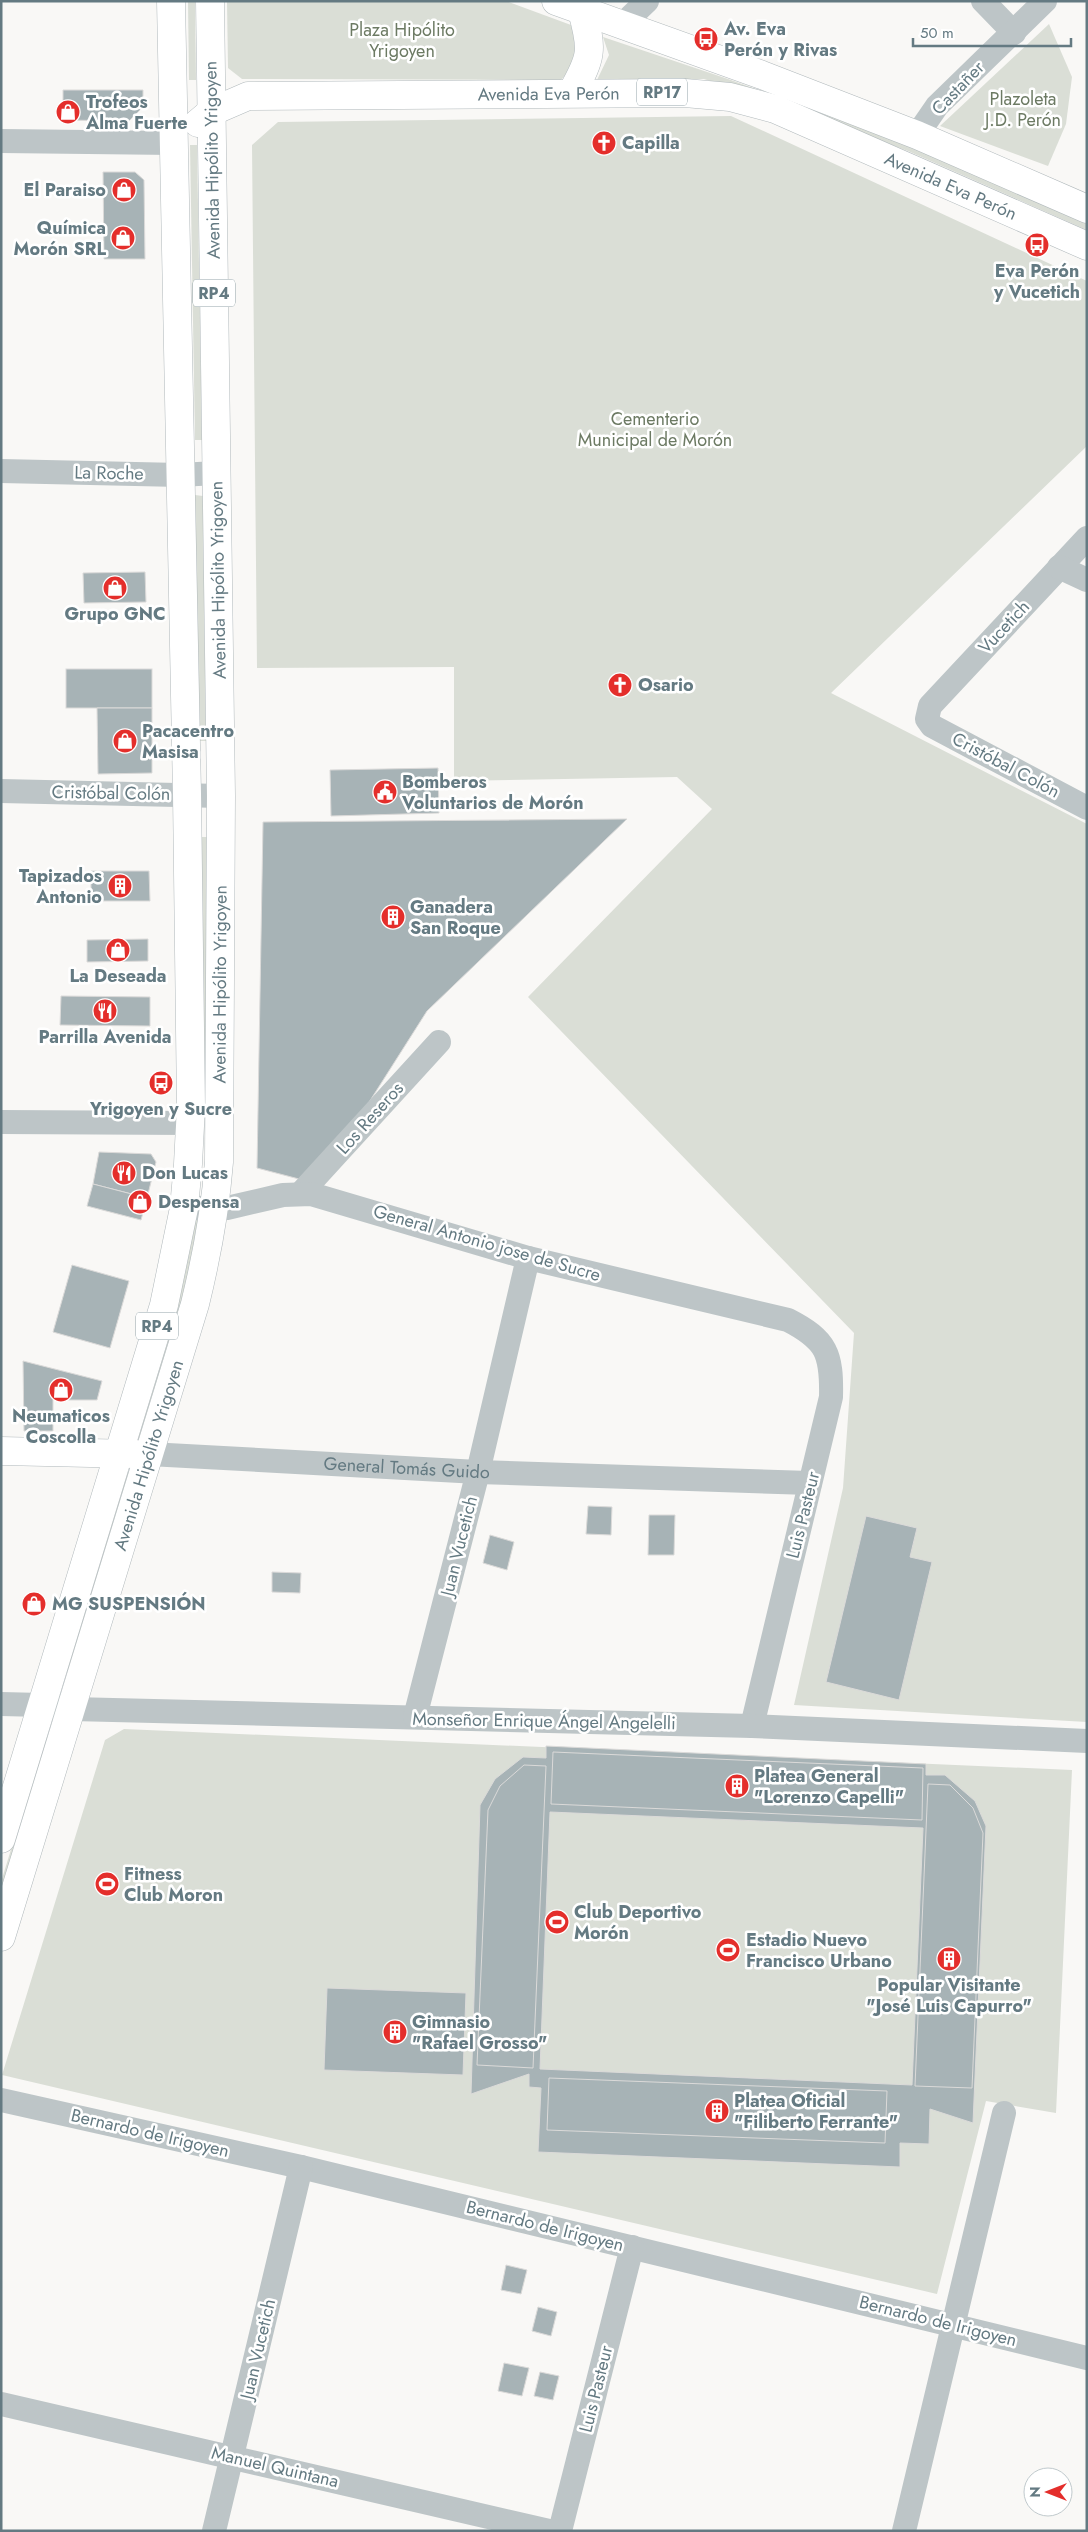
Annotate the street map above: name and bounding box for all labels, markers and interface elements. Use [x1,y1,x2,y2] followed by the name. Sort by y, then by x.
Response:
[913,15,1070,47] scale bar
[723,16,837,63] place label: Av. Eva Perón y Rivas
[349,17,455,64] park label: Plaza Hipólito Yrigoyen
[920,22,954,44] text: 50 m
[693,26,719,52] bus stop icon: Av. Eva Perón y Rivas
[926,55,991,121] street label: Castañer
[197,61,227,259] street label: Avenida Hipólito Yrigoyen
[637,78,687,105] road number: RP17
[478,80,620,107] street label: Avenida Eva Perón
[983,86,1061,133] park label: Plazoleta J.D. Perón
[85,89,188,136] place label: Trofeos Alma Fuerte
[55,99,81,125] shop icon: Trofeos Alma Fuerte
[591,130,617,156] church icon: Capilla
[622,130,680,156] place label: Capilla
[880,146,1021,227] street label: Avenida Eva Perón
[24,177,106,203] place label: El Paraiso
[111,177,137,203] shop icon: El Paraiso
[13,215,106,262] place label: Química Morón SRL
[110,225,136,251] shop icon: Química Morón SRL
[1024,232,1050,258] bus stop icon: Eva Perón y Vucetich
[993,258,1080,305] place label: Eva Perón y Vucetich
[193,280,235,306] road number: RP4
[578,406,732,453] park label: Cementerio Municipal de Morón
[74,459,144,487] street label: La Roche
[203,481,233,679] street label: Avenida Hipólito Yrigoyen
[102,575,128,601] shop icon: Grupo GNC
[972,594,1036,660] street label: Vucetich
[64,601,166,627] place label: Grupo GNC
[607,672,633,698] church icon: Osario
[638,672,694,698] place label: Osario
[142,718,234,765] place label: Pacacentro Masisa
[948,726,1064,804] street label: Cristóbal Colón
[112,728,138,754] shop icon: Pacacentro Masisa
[401,769,584,816] place label: Bomberos Voluntarios de Morón
[51,779,171,807] street label: Cristóbal Colón
[372,779,398,805] public building icon: Bomberos Voluntarios de Morón
[19,863,102,910] place label: Tapizados Antonio
[107,873,133,899] building icon: Tapizados Antonio
[206,885,234,1083] street label: Avenida Hipólito Yrigoyen
[410,894,501,941] place label: Ganadera San Roque
[380,904,406,930] building icon: Ganadera San Roque
[105,937,131,963] shop icon: La Deseada
[69,963,167,989] place label: La Deseada
[92,998,118,1024] restaurant icon: Parrilla Avenida
[39,1024,171,1050] place label: Parrilla Avenida
[148,1070,174,1096] bus stop icon: Yrigoyen y Sucre
[330,1076,410,1160] street label: Los Reseros
[89,1096,232,1122] place label: Yrigoyen y Sucre
[111,1160,137,1186] restaurant icon: Don Lucas
[142,1160,228,1186] place label: Don Lucas
[127,1189,153,1215] shop icon: Despensa
[158,1189,239,1215] place label: Despensa
[370,1198,604,1288] street label: General Antonio jose de Sucre
[136,1312,178,1340] road number: RP4
[107,1357,190,1554] street label: Avenida Hipólito Yrigoyen
[48,1377,74,1403] shop icon: Neumaticos Coscolla
[12,1403,110,1450] place label: Neumaticos Coscolla
[323,1451,490,1485] street label: General Tomás Guido
[780,1468,827,1561] street label: Luis Pasteur
[434,1493,484,1601] street label: Juan Vucetich
[21,1591,47,1617] shop icon: MG SUSPENSIÓN
[52,1591,206,1617] place label: MG SUSPENSIÓN
[412,1706,676,1736] street label: Monseñor Enrique Ángel Angelelli
[754,1763,904,1810] place label: Platea General "Lorenzo Capelli"
[724,1773,750,1799] building icon: Platea General "Lorenzo Capelli"
[124,1861,223,1908] place label: Fitness Club Moron
[94,1871,120,1897] sports icon: Fitness Club Moron
[574,1899,702,1946] place label: Club Deportivo Morón
[544,1909,570,1935] sports icon: Club Deportivo Morón
[746,1927,892,1974] place label: Estadio Nuevo Francisco Urbano
[715,1937,741,1963] sports icon: Estadio Nuevo Francisco Urbano
[936,1946,962,1972] building icon: Popular Visitante "José Luis Capurro"
[866,1972,1032,2019] place label: Popular Visitante "José Luis Capurro"
[412,2009,547,2056] place label: Gimnasio "Rafael Grosso"
[382,2019,408,2045] building icon: Gimnasio "Rafael Grosso"
[734,2088,898,2135] place label: Platea Oficial "Filiberto Ferrante"
[704,2098,730,2124] building icon: Platea Oficial "Filiberto Ferrante"
[68,2102,232,2164] street label: Bernardo de Irigoyen
[463,2194,627,2258] street label: Bernardo de Irigoyen
[856,2289,1020,2353] street label: Bernardo de Irigoyen
[233,2296,282,2404] street label: Juan Vucetich
[573,2342,620,2435] street label: Luis Pasteur
[209,2440,341,2494] street label: Manuel Quintana
[1023,2467,1073,2517] north arrow
[1025,2486,1045,2498] text: N

